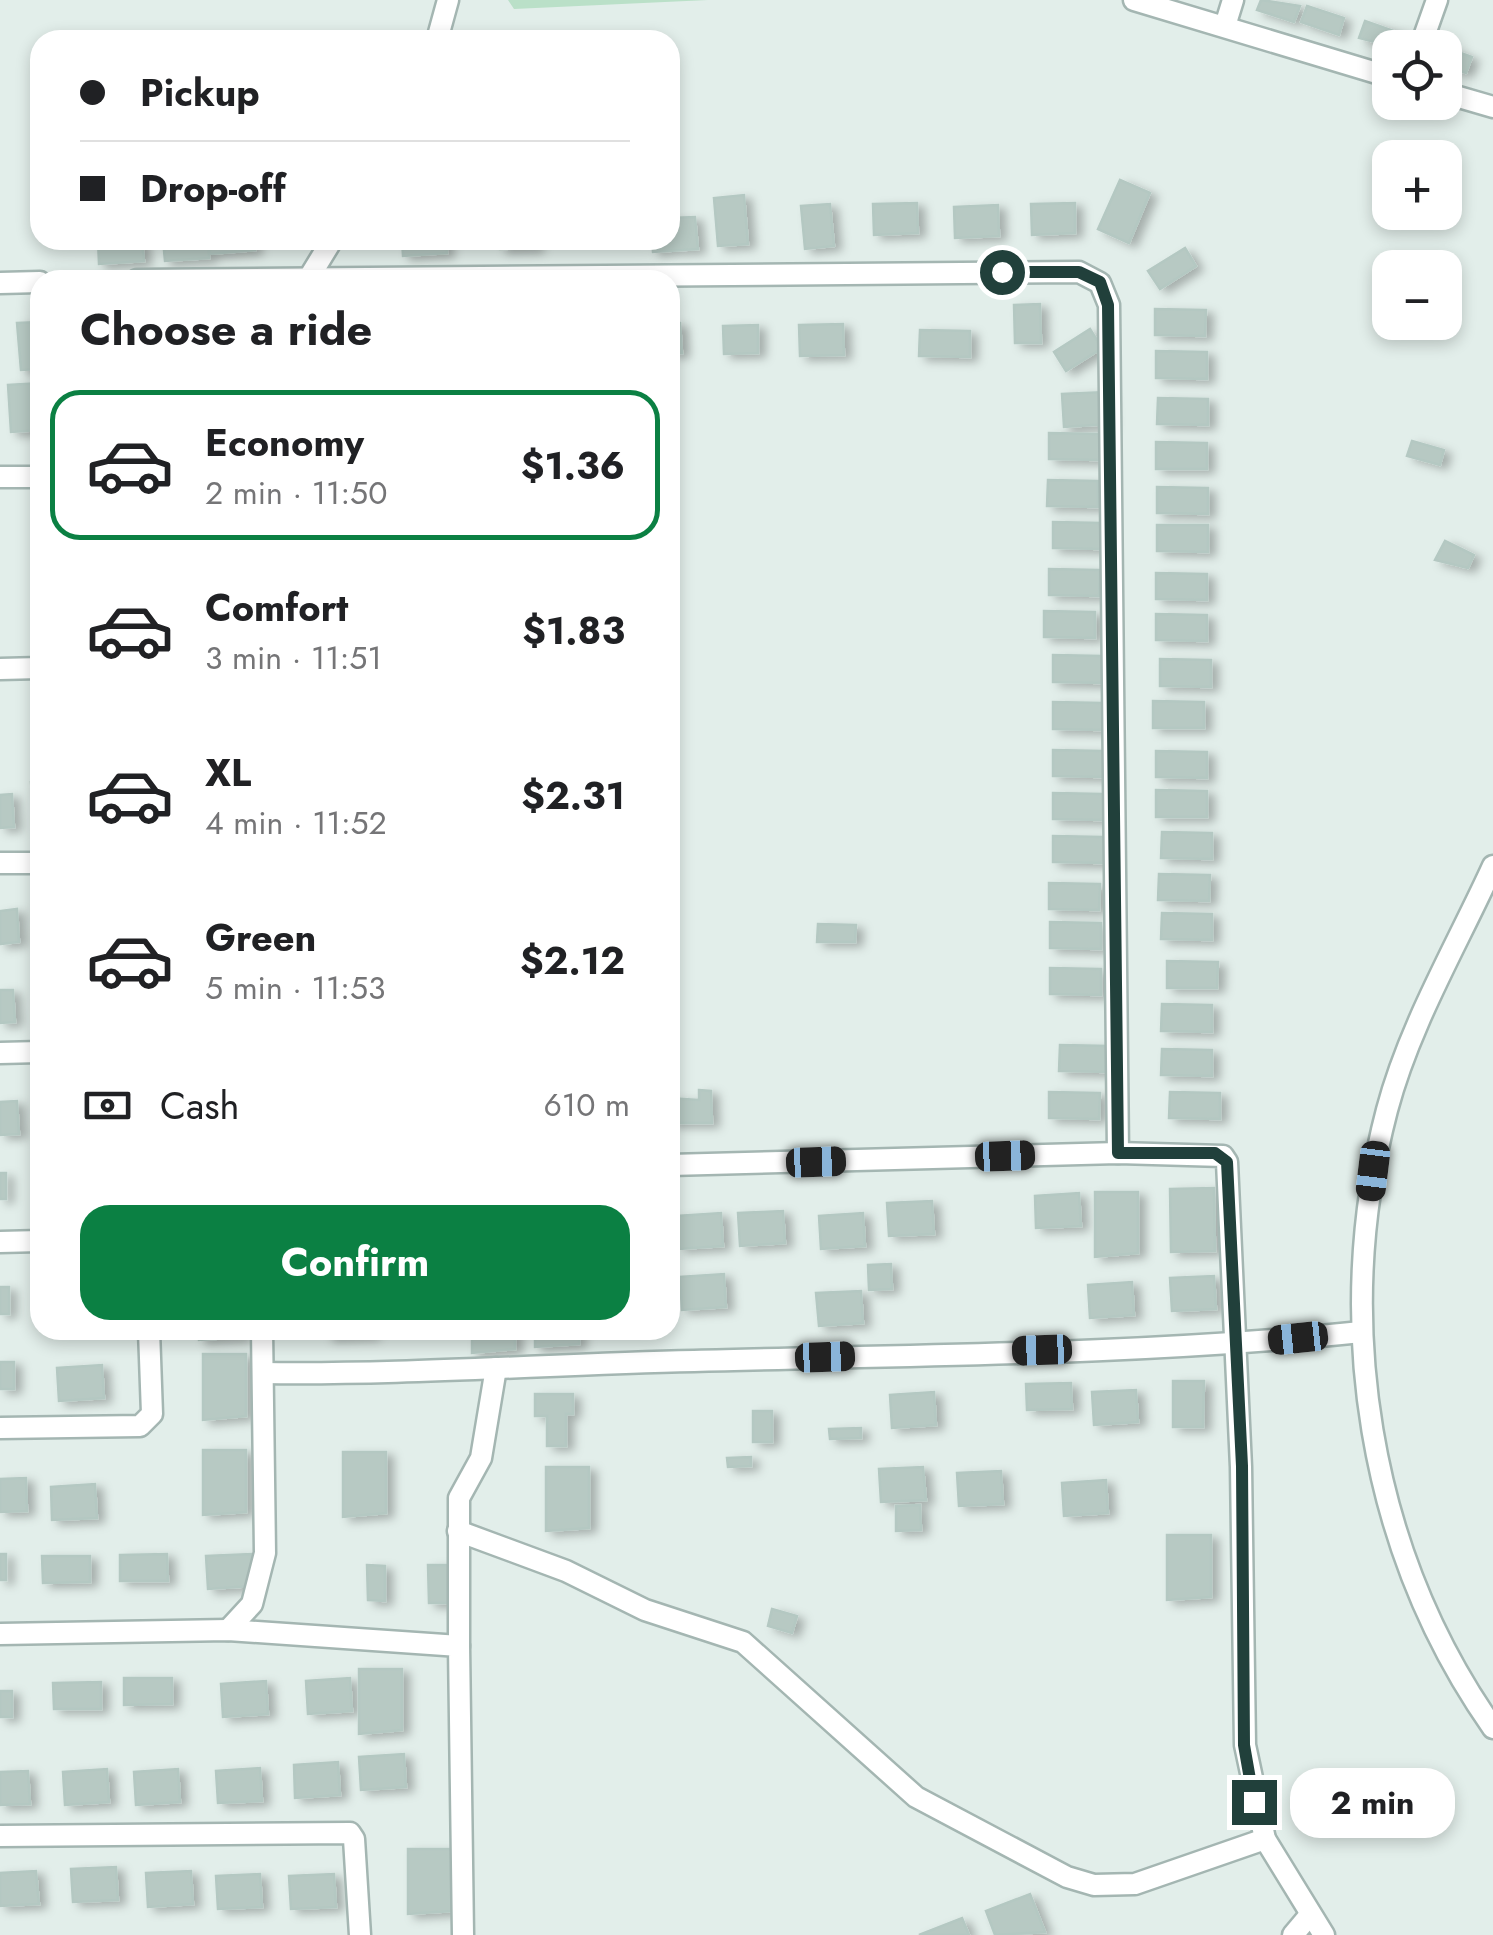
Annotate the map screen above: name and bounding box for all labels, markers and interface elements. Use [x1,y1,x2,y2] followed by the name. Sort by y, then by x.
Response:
[1372,30,1462,340] map controls
[1372,30,1462,120] button: locate
[140,65,260,120] text: Pickup
[1372,140,1462,230] button: +
[140,161,286,216] text: Drop-off
[980,250,1025,295] route start
[1372,250,1462,340] button: −
[80,297,372,362] text: Choose a ride
[205,415,364,470] text: Economy
[85,420,175,510] icon: car
[521,438,625,493] text: $1.36
[205,470,387,516] text: 2 min · 11:50
[205,580,348,635] text: Comfort
[85,585,175,675] icon: car
[522,603,625,658] text: $1.83
[205,635,382,681] text: 3 min · 11:51
[205,745,251,800] text: XL
[85,750,175,840] icon: car
[521,768,625,823] text: $2.31
[205,800,387,846] text: 4 min · 11:52
[205,910,316,965] text: Green
[85,915,175,1005] icon: car
[520,933,625,988] text: $2.12
[205,965,385,1011] text: 5 min · 11:53
[80,1078,135,1133] icon: cash
[160,1078,240,1133] text: Cash
[543,1082,630,1128] text: 610 m
[1354,1139,1392,1203] car
[974,1140,1036,1172] car
[785,1146,847,1178] car
[80,1205,630,1320] button: Confirm
[1267,1320,1329,1356] car
[1011,1334,1073,1366] car
[794,1341,856,1373] car
[1289,1767,1454,1837] callout: 2 min
[1232,1780,1277,1825] route end
[1330,1780,1415,1826] text: 2 min

